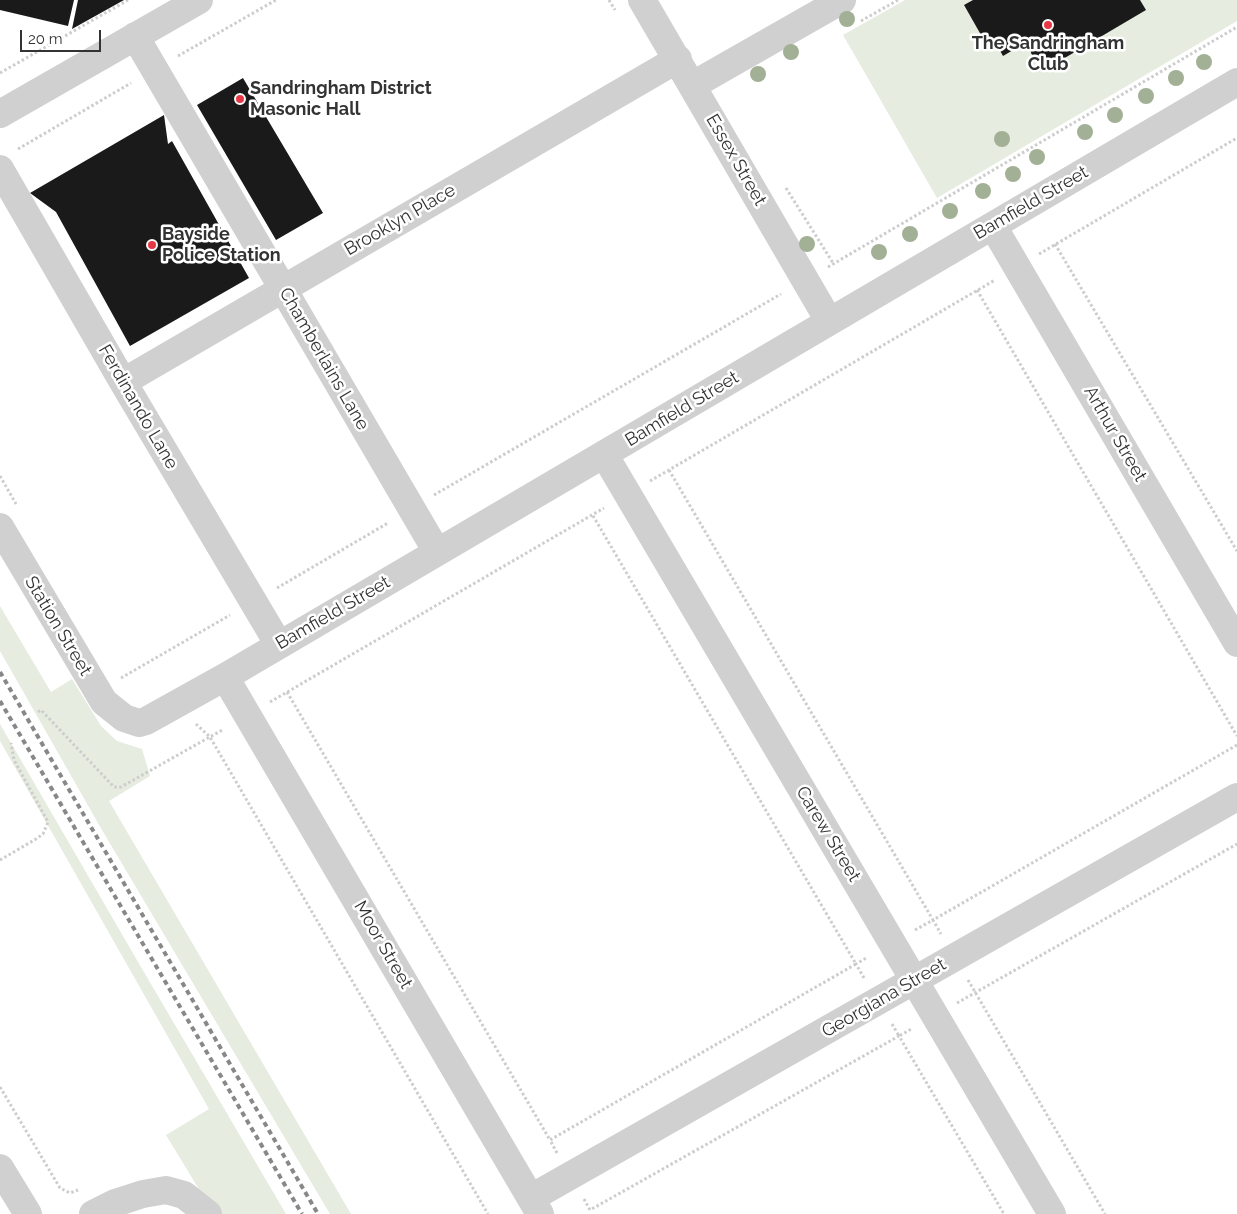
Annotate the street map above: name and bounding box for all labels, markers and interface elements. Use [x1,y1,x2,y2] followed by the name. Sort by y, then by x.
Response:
[1042,19,1054,31] marker: The Sandringham Club
[22,20,104,52] scale bar
[28,30,63,48] text: 20 m
[972,33,1124,76] place label: The Sandringham Club
[250,78,432,120] place label: Sandringham District Masonic Hall
[234,93,246,105] marker: Sandringham District Masonic Hall
[701,110,771,210] street label: Essex Street
[970,162,1092,244] street label: Bamfield Street
[341,179,459,261] street label: Brooklyn Place
[162,224,281,266] place label: Bayside Police Station
[146,239,158,251] marker: Bayside Police Station
[274,284,374,434] street label: Chamberlains Lane
[94,341,182,473] street label: Ferdinando Lane
[621,367,743,451] street label: Bamfield Street
[1079,382,1151,486] street label: Arthur Street
[20,572,96,680] street label: Station Street
[272,572,394,654] street label: Bamfield Street
[791,782,865,886] street label: Carew Street
[349,897,417,993] street label: Moor Street
[818,954,950,1042] street label: Georgiana Street

